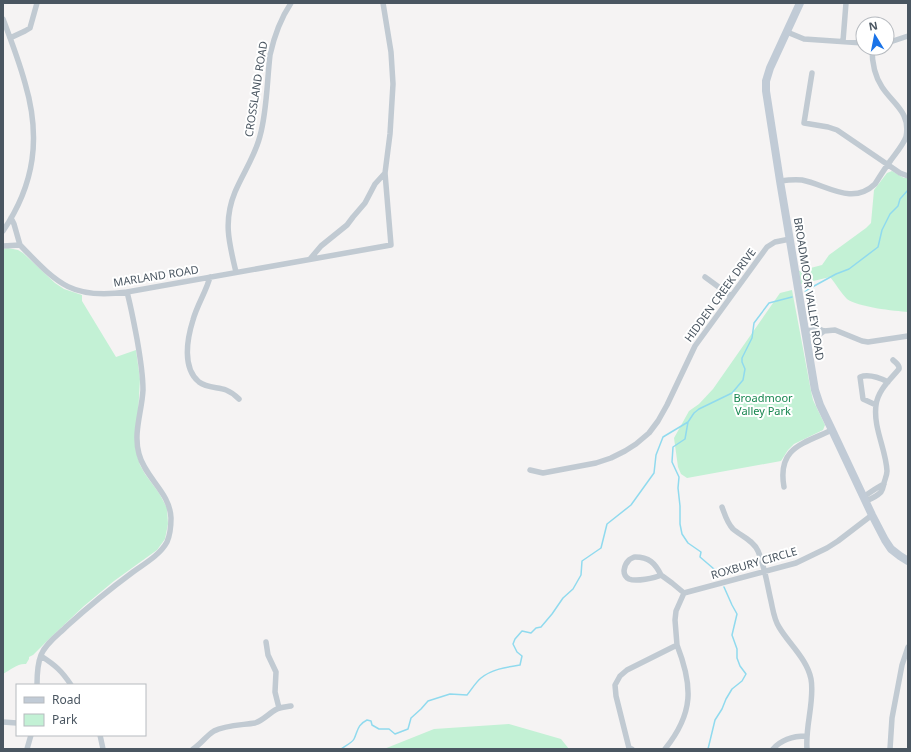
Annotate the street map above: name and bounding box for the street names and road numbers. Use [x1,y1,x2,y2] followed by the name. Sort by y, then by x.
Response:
[241,40,270,138] street label: CROSSLAND ROAD
[791,216,828,361] street label: BROADMOOR VALLEY ROAD
[681,245,759,345] street label: HIDDEN CREEK DRIVE
[112,261,200,290] street label: MARLAND ROAD
[709,543,799,582] street label: ROXBURY CIRCLE

